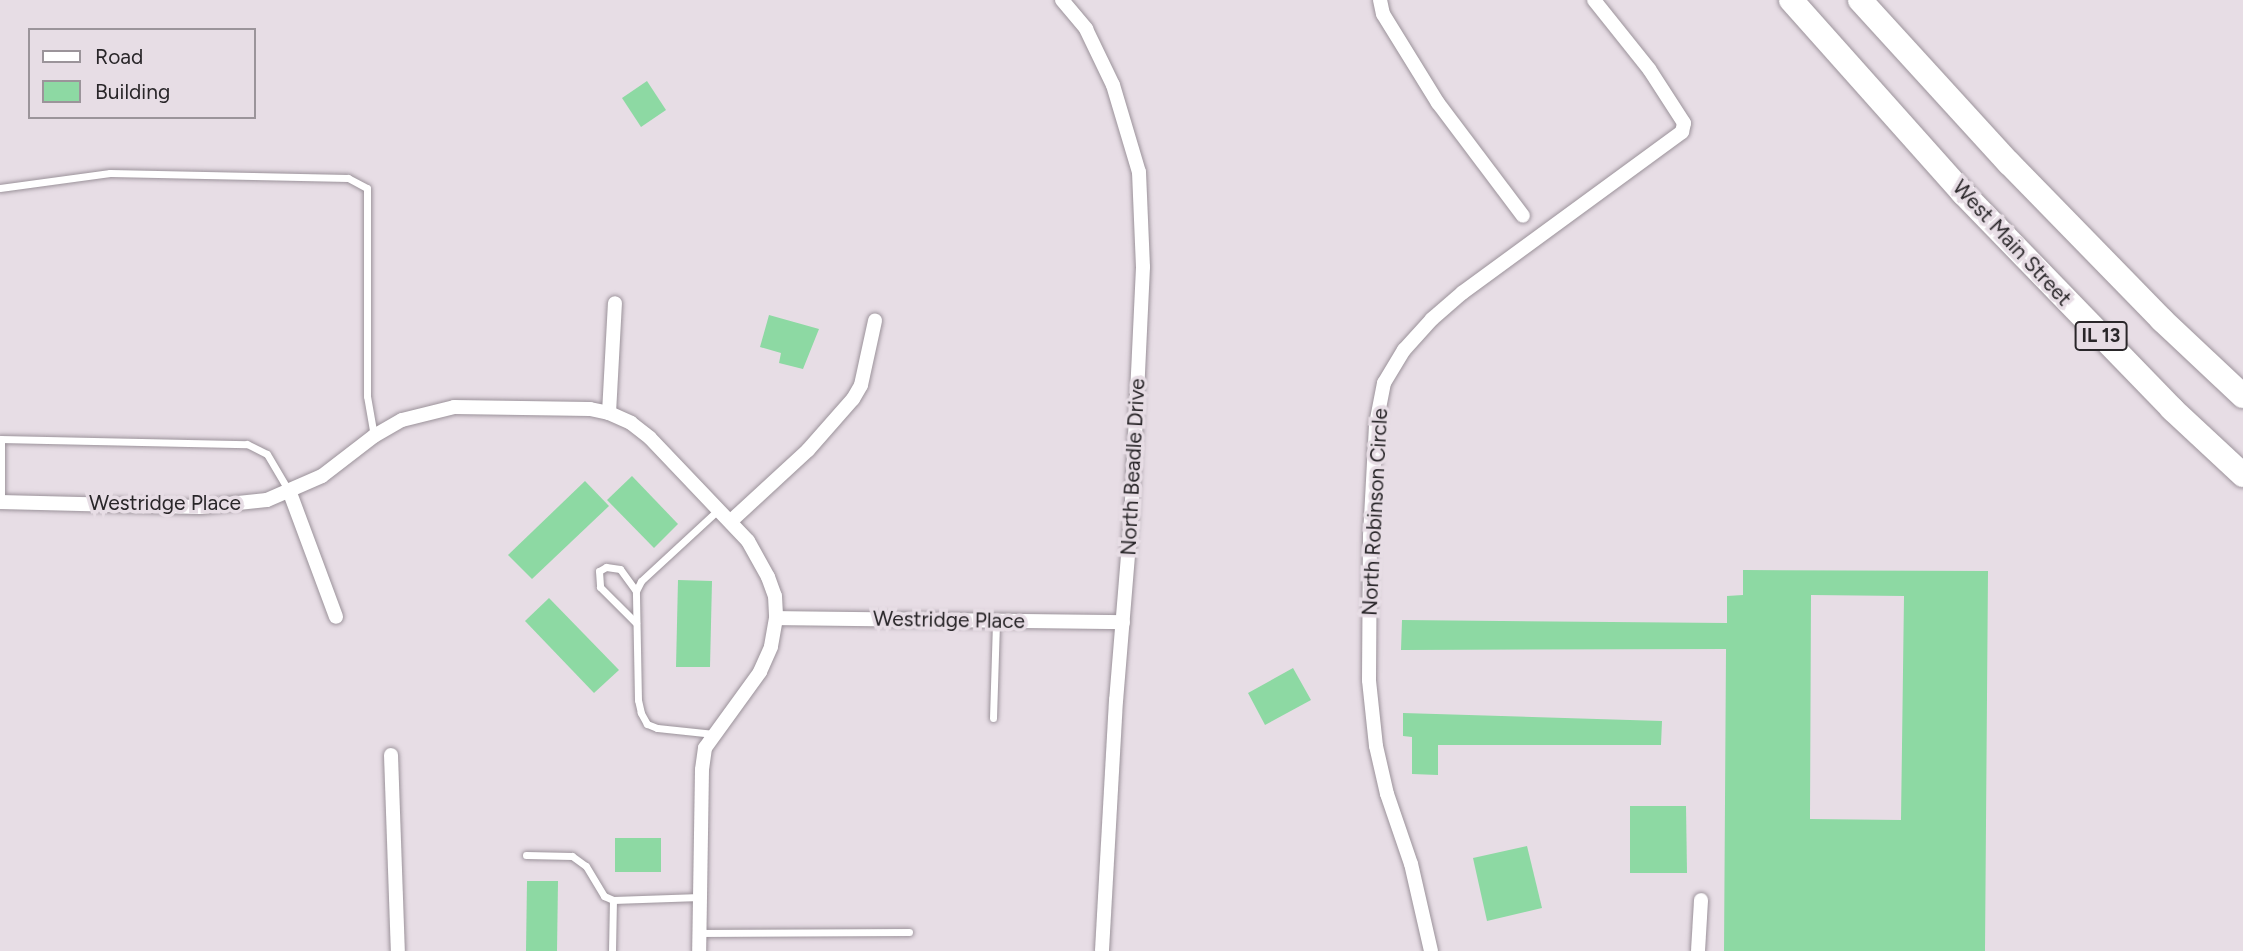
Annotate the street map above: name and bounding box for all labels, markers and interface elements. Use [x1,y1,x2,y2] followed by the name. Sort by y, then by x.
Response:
[28,28,256,119] legend
[95,44,143,69] text: Road
[95,79,170,104] text: Building
[1947,175,2077,311] street label: West Main Street
[2073,320,2129,352] road number: IL 13
[1116,378,1150,556] street label: North Beadle Drive
[1357,407,1393,617] street label: North Robinson Circle
[89,490,241,516] street label: Westridge Place
[873,606,1025,634] street label: Westridge Place

